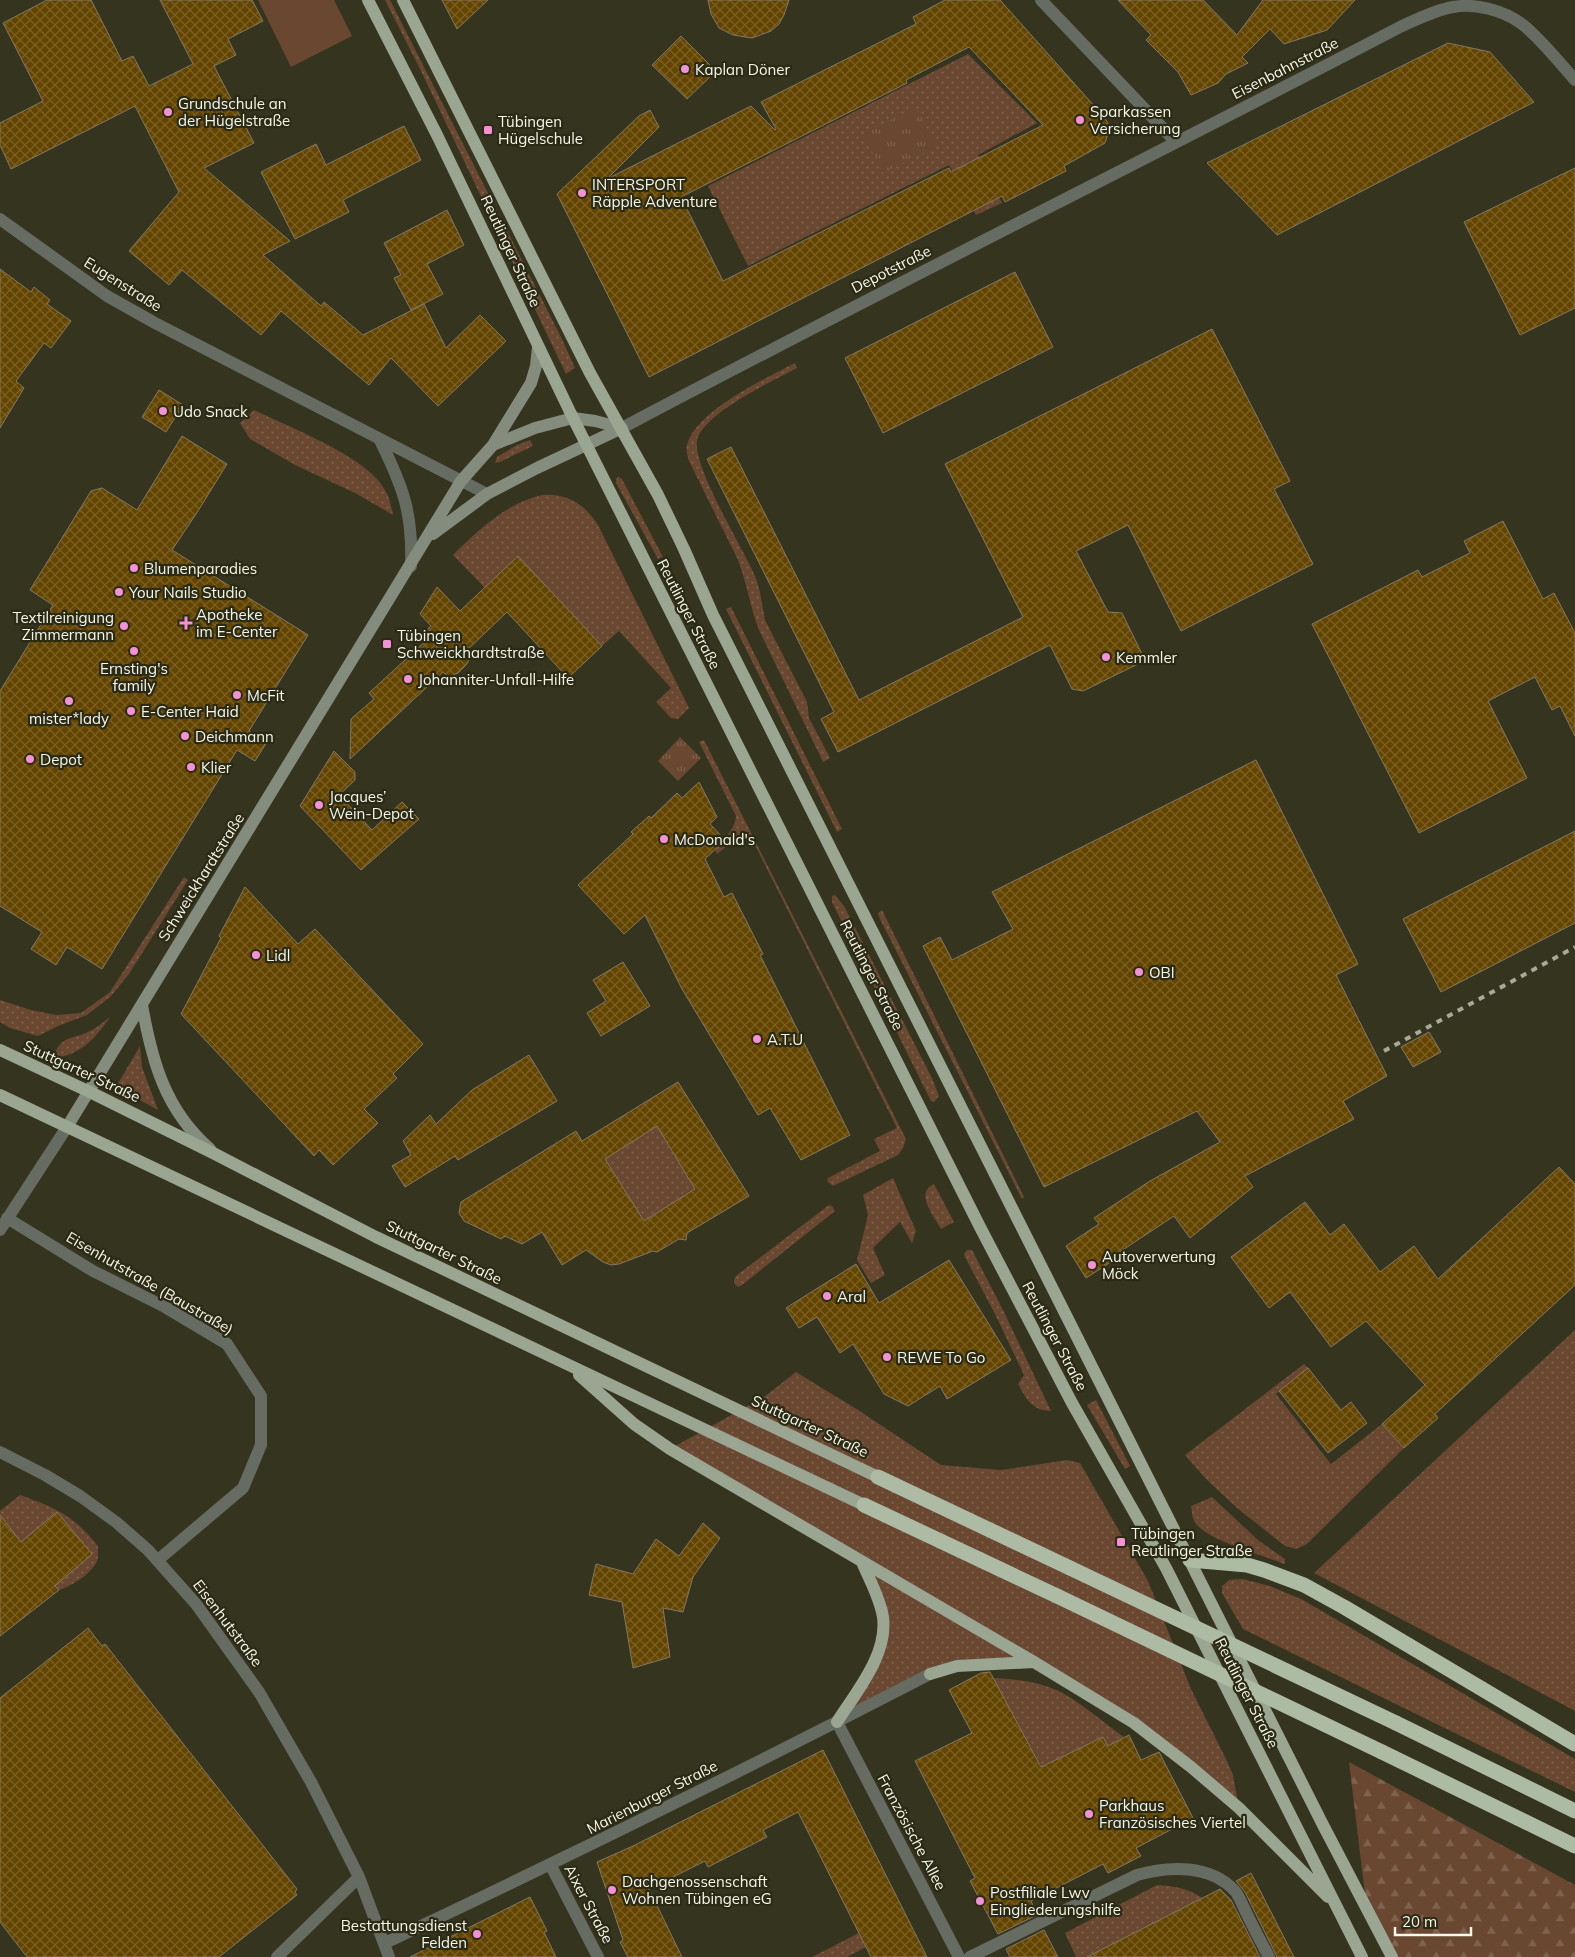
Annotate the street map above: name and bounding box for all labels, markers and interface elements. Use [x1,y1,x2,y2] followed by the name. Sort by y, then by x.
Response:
[1229,33,1341,103] street label: Eisenbahnstraße
[695,60,791,79] place label: Kaplan Döner
[679,63,691,75] marker: Kaplan Döner
[178,94,290,130] place label: Grundschule an der Hügelstraße
[1090,102,1180,138] place label: Sparkassen Versicherung
[162,106,174,118] marker: Grundschule an der Hügelstraße
[498,112,583,148] place label: Tübingen Hügelschule
[1074,114,1086,126] marker: Sparkassen Versicherung
[482,124,494,136] marker: Tübingen Hügelschule
[592,175,717,211] place label: INTERSPORT Räpple Adventure
[576,187,588,199] marker: INTERSPORT Räpple Adventure
[477,192,545,310] street label: Reutlinger Straße
[848,241,934,297] street label: Depotstraße
[81,253,165,315] street label: Eugenstraße
[173,402,248,421] place label: Udo Snack
[157,405,169,417] marker: Udo Snack
[653,556,725,672] street label: Reutlinger Straße
[144,559,257,578] place label: Blumenparadies
[128,562,140,574] marker: Blumenparadies
[128,583,247,602] place label: Your Nails Studio
[113,586,125,598] marker: Your Nails Studio
[196,605,278,641] place label: Apotheke im E-Center
[13,608,114,644] place label: Textilreinigung Zimmermann
[180,617,192,629] marker: Apotheke im E-Center
[118,620,130,632] marker: Textilreinigung Zimmermann
[397,626,544,662] place label: Tübingen Schweickhardtstraße
[381,638,393,650] marker: Tübingen Schweickhardtstraße
[128,645,140,657] marker: Ernsting's family
[1116,648,1178,667] place label: Kemmler
[1100,651,1112,663] marker: Kemmler
[100,659,168,695] place label: Ernsting's family
[418,670,574,689] place label: Johanniter-Unfall-Hilfe
[402,673,414,685] marker: Johanniter-Unfall-Hilfe
[247,686,285,705] place label: McFit
[231,689,243,701] marker: McFit
[63,695,75,707] marker: mister*lady
[141,702,239,721] place label: E-Center Haid
[125,705,137,717] marker: E-Center Haid
[29,709,109,728] place label: mister*lady
[195,727,274,746] place label: Deichmann
[179,730,191,742] marker: Deichmann
[40,750,82,769] place label: Depot
[24,753,36,765] marker: Depot
[201,758,232,777] place label: Klier
[185,761,197,773] marker: Klier
[329,787,414,823] place label: Jacques’ Wein-Depot
[313,799,325,811] marker: Jacques’ Wein-Depot
[154,809,248,945] street label: Schweickhardtstraße
[674,830,755,849] place label: McDonald's
[658,833,670,845] marker: McDonald's
[836,917,908,1033] street label: Reutlinger Straße
[266,946,290,965] place label: Lidl
[250,949,262,961] marker: Lidl
[1149,963,1175,982] place label: OBI
[1133,966,1145,978] marker: OBI
[767,1030,803,1049] place label: A.T.U
[751,1033,763,1045] marker: A.T.U
[21,1036,143,1106] street label: Stuttgarter Straße
[383,1216,505,1288] street label: Stuttgarter Straße
[63,1227,237,1339] street label: Eisenhutstraße (Baustraße)
[1102,1247,1216,1283] place label: Autoverwertung Möck
[1086,1259,1098,1271] marker: Autoverwertung Möck
[1018,1278,1092,1394] street label: Reutlinger Straße
[837,1287,866,1306] place label: Aral
[821,1290,833,1302] marker: Aral
[897,1348,985,1367] place label: REWE To Go
[881,1351,893,1363] marker: REWE To Go
[749,1391,871,1461] street label: Stuttgarter Straße
[1131,1524,1252,1560] place label: Tübingen Reutlinger Straße
[1115,1536,1127,1548] marker: Tübingen Reutlinger Straße
[189,1576,267,1670] street label: Eisenhutstraße
[1211,1635,1283,1751] street label: Reutlinger Straße
[584,1756,720,1838] street label: Marienburger Straße
[873,1771,951,1893] street label: Französische Allee
[1099,1796,1246,1832] place label: Parkhaus Französisches Viertel
[1083,1808,1095,1820] marker: Parkhaus Französisches Viertel
[560,1861,618,1947] street label: Aixer Straße
[622,1872,772,1908] place label: Dachgenossenschaft Wohnen Tübingen eG
[990,1883,1121,1919] place label: Postfiliale Lwv Eingliederungshilfe
[606,1884,618,1896] marker: Dachgenossenschaft Wohnen Tübingen eG
[974,1895,986,1907] marker: Postfiliale Lwv Eingliederungshilfe
[1395,1904,1471,1936] scale bar
[1402,1912,1437,1931] text: 20 m
[341,1916,467,1952] place label: Bestattungsdienst Felden
[471,1928,483,1940] marker: Bestattungsdienst Felden

